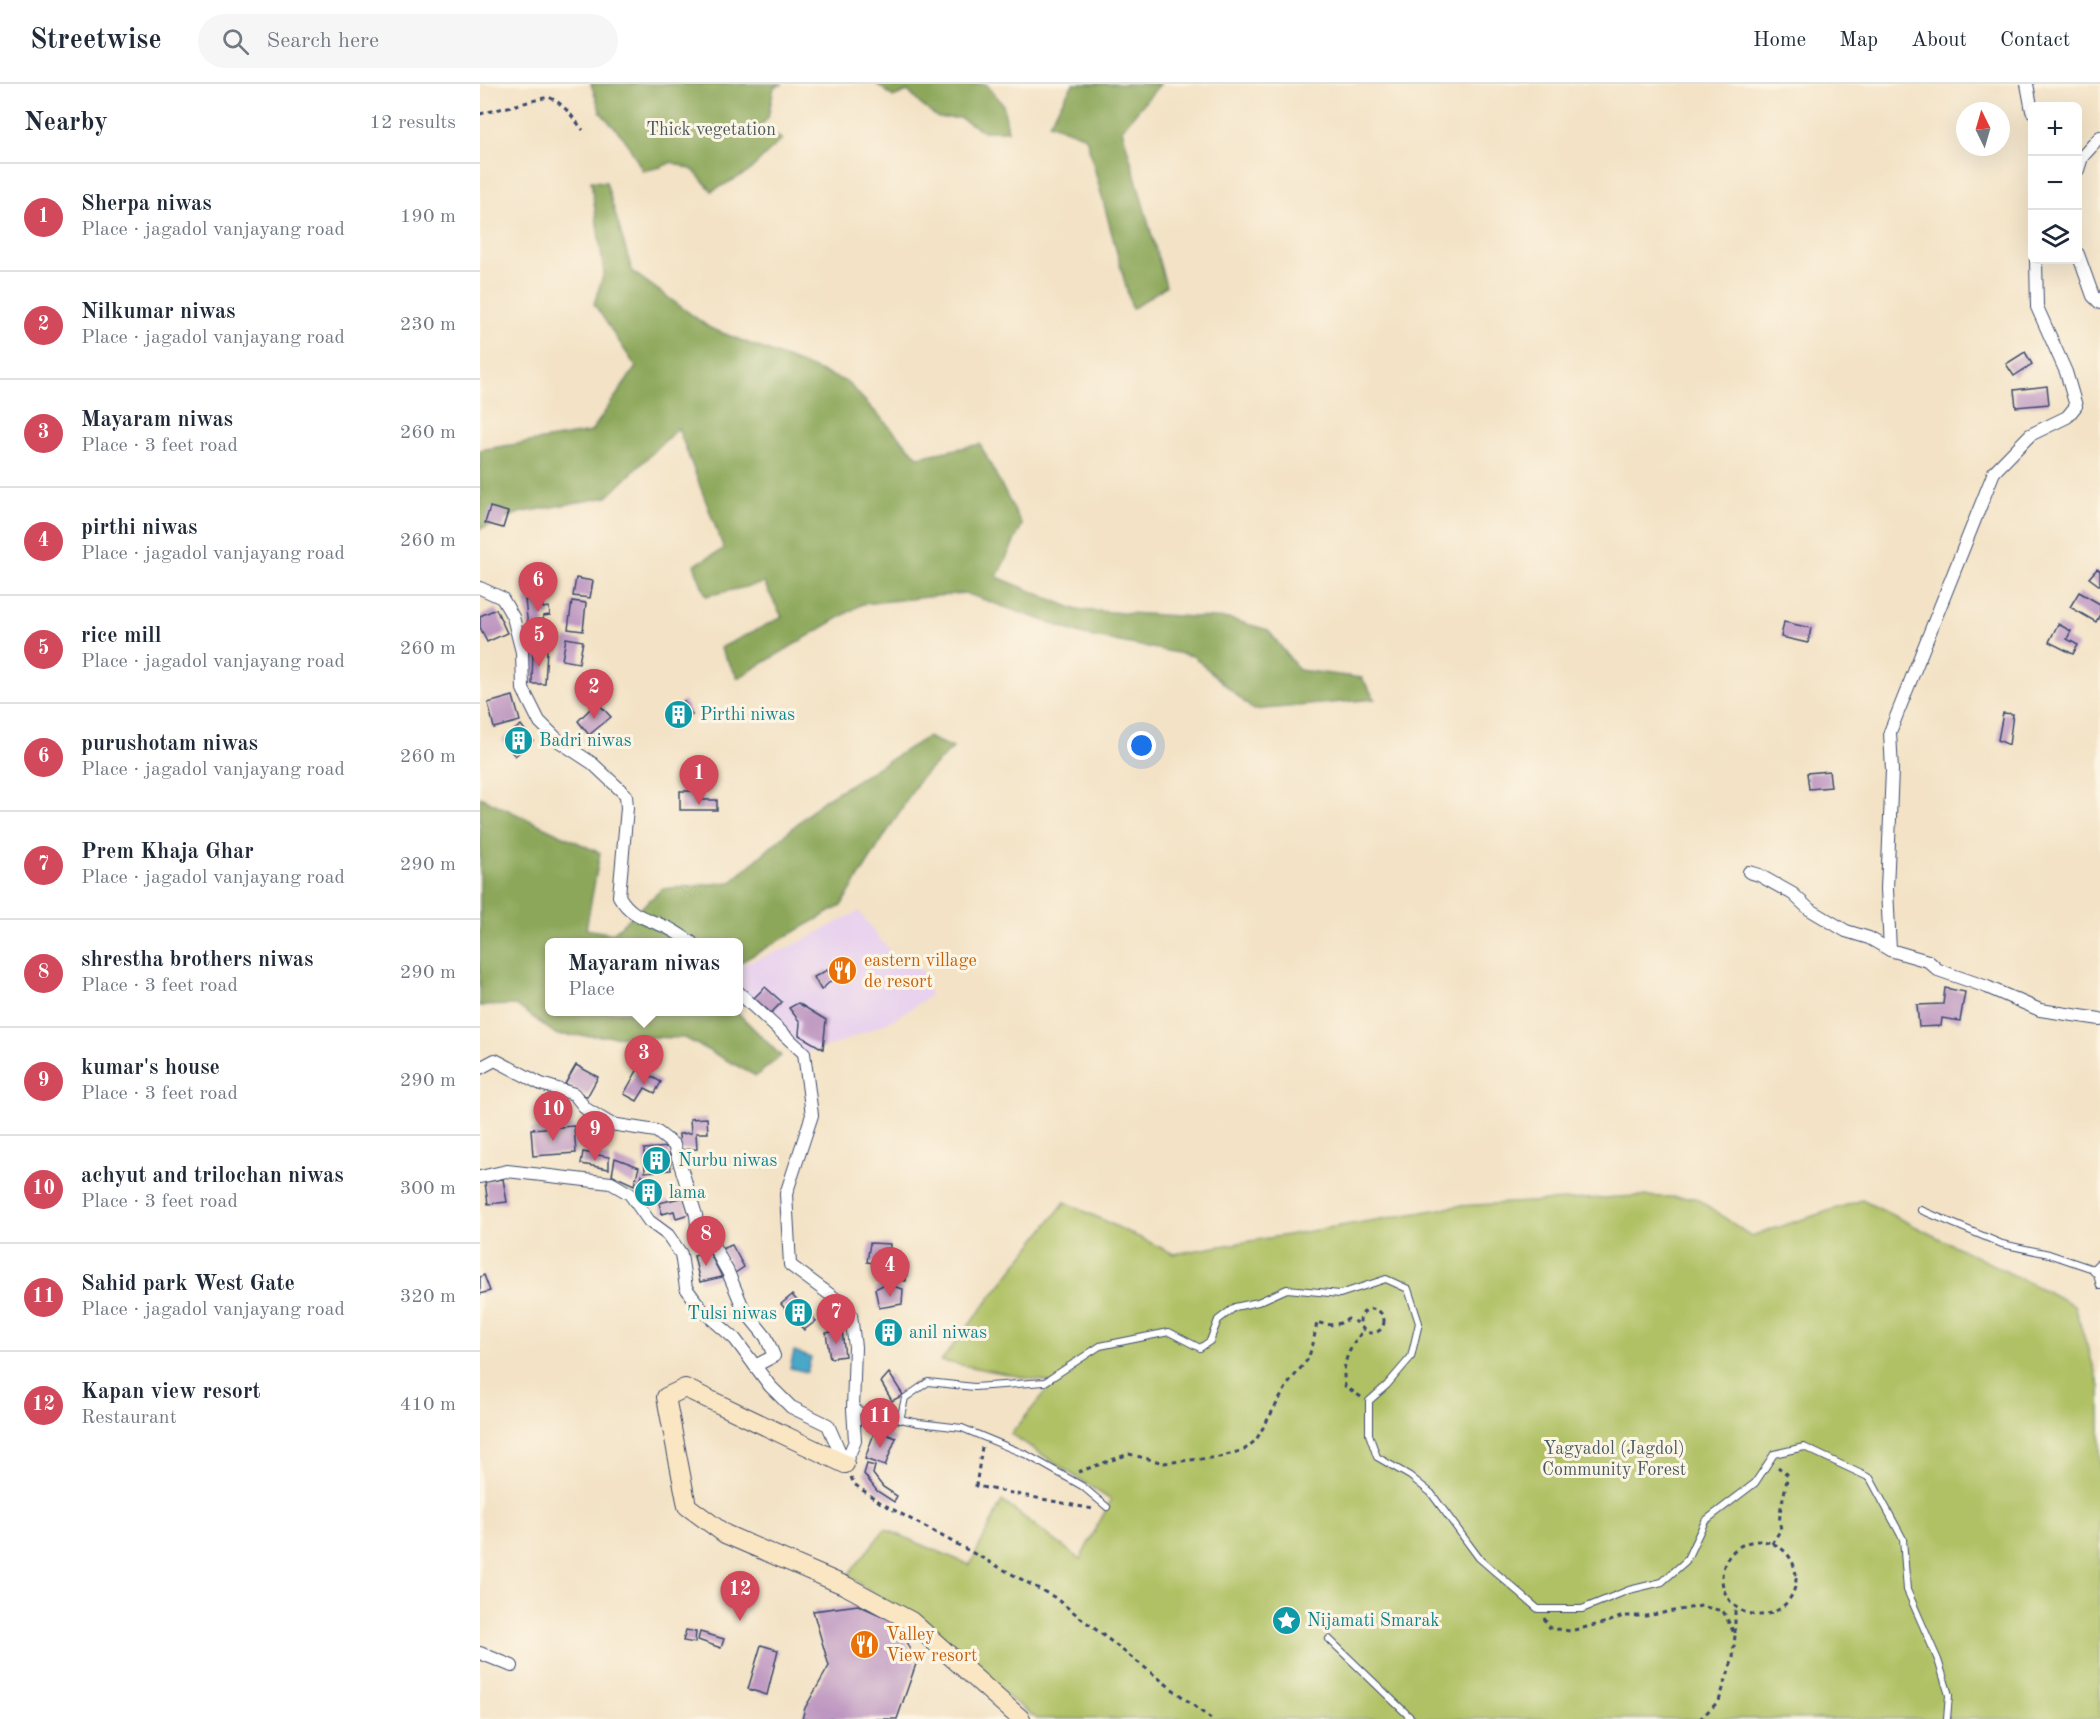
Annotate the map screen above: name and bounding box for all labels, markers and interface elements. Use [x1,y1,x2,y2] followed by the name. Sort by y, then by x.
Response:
[198,14,618,68] search box
[219,25,252,58] icon: search
[30,27,162,55] text: Streetwise
[267,30,379,52] text: Search here
[1753,30,1806,51] text: Home
[1839,30,1878,51] text: Map
[1911,30,1967,51] text: About
[2000,30,2070,51] text: Contact
[1956,102,2010,156] north arrow
[2028,102,2082,264] map controls
[2028,102,2082,156] button: +
[24,110,108,136] text: Nearby
[369,113,456,133] text: 12 results
[646,121,776,139] park label: Thick vegetation
[2028,156,2082,210] button: −
[81,193,212,215] text: Sherpa niwas
[38,207,49,227] text: 1
[400,207,456,227] text: 190 m
[2028,210,2082,264] button: layers
[81,220,345,240] text: Place · jagadol vanjayang road
[81,301,236,323] text: Nilkumar niwas
[38,315,49,335] text: 2
[400,315,456,335] text: 230 m
[81,328,345,348] text: Place · jagadol vanjayang road
[81,409,233,431] text: Mayaram niwas
[38,423,49,443] text: 3
[400,423,456,443] text: 260 m
[81,436,238,456] text: Place · 3 feet road
[81,517,198,539] text: pirthi niwas
[38,531,49,551] text: 4
[400,531,456,551] text: 260 m
[81,544,345,564] text: Place · jagadol vanjayang road
[518,562,558,612] pin: 6
[520,618,558,667] pin: 5
[81,625,162,647] text: rice mill
[38,639,49,659] text: 5
[400,639,456,659] text: 260 m
[81,652,345,672] text: Place · jagadol vanjayang road
[574,670,614,719] pin: 2
[663,698,695,730] building icon: Pirthi niwas
[700,706,795,724] place label: Pirthi niwas
[502,724,534,756] building icon: Badri niwas
[1127,731,1156,760] your location
[539,732,632,750] place label: Badri niwas
[81,733,258,755] text: purushotam niwas
[38,747,49,767] text: 6
[400,747,456,767] text: 260 m
[680,756,718,805] pin: 1
[81,760,345,780] text: Place · jagadol vanjayang road
[81,841,254,863] text: Prem Khaja Ghar
[38,855,49,875] text: 7
[400,855,456,875] text: 290 m
[81,868,345,888] text: Place · jagadol vanjayang road
[545,938,743,1016] popup
[81,949,314,971] text: shrestha brothers niwas
[864,952,977,991] place label: eastern village de resort
[568,953,720,975] text: Mayaram niwas
[827,954,859,986] restaurant icon: eastern village de resort
[38,963,49,983] text: 8
[400,963,456,983] text: 290 m
[81,976,238,996] text: Place · 3 feet road
[568,980,615,1000] text: Place
[624,1036,664,1085] pin: 3
[81,1057,220,1079] text: kumar's house
[38,1071,49,1091] text: 9
[400,1071,456,1091] text: 290 m
[81,1084,238,1104] text: Place · 3 feet road
[534,1092,572,1141] pin: 10
[576,1112,614,1161] pin: 9
[641,1144,673,1176] building icon: Nurbu niwas
[678,1152,778,1170] place label: Nurbu niwas
[81,1165,344,1187] text: achyut and trilochan niwas
[632,1176,664,1208] building icon: lama
[32,1179,55,1199] text: 10
[400,1179,456,1199] text: 300 m
[669,1184,706,1202] place label: lama
[81,1192,238,1212] text: Place · 3 feet road
[686,1216,726,1266] pin: 8
[870,1248,910,1297] pin: 4
[81,1273,295,1295] text: Sahid park West Gate
[32,1287,55,1307] text: 11
[400,1287,456,1307] text: 320 m
[816,1294,856,1344] pin: 7
[782,1297,814,1329] building icon: Tulsi niwas
[81,1300,345,1320] text: Place · jagadol vanjayang road
[687,1305,777,1323] place label: Tulsi niwas
[872,1316,904,1348] building icon: anil niwas
[909,1324,987,1342] place label: anil niwas
[81,1381,260,1403] text: Kapan view resort
[32,1395,55,1415] text: 12
[400,1395,456,1415] text: 410 m
[860,1398,900,1448] pin: 11
[81,1408,177,1428] text: Restaurant
[1542,1439,1686,1479] park label: Yagyadol (Jagdol) Community Forest
[720,1572,760,1621] pin: 12
[1270,1604,1302,1636] place icon: Nijamati Smarak
[1307,1612,1440,1630] place label: Nijamati Smarak
[886,1626,977,1665] place label: Valley View resort
[849,1628,881,1660] restaurant icon: Valley View resort

